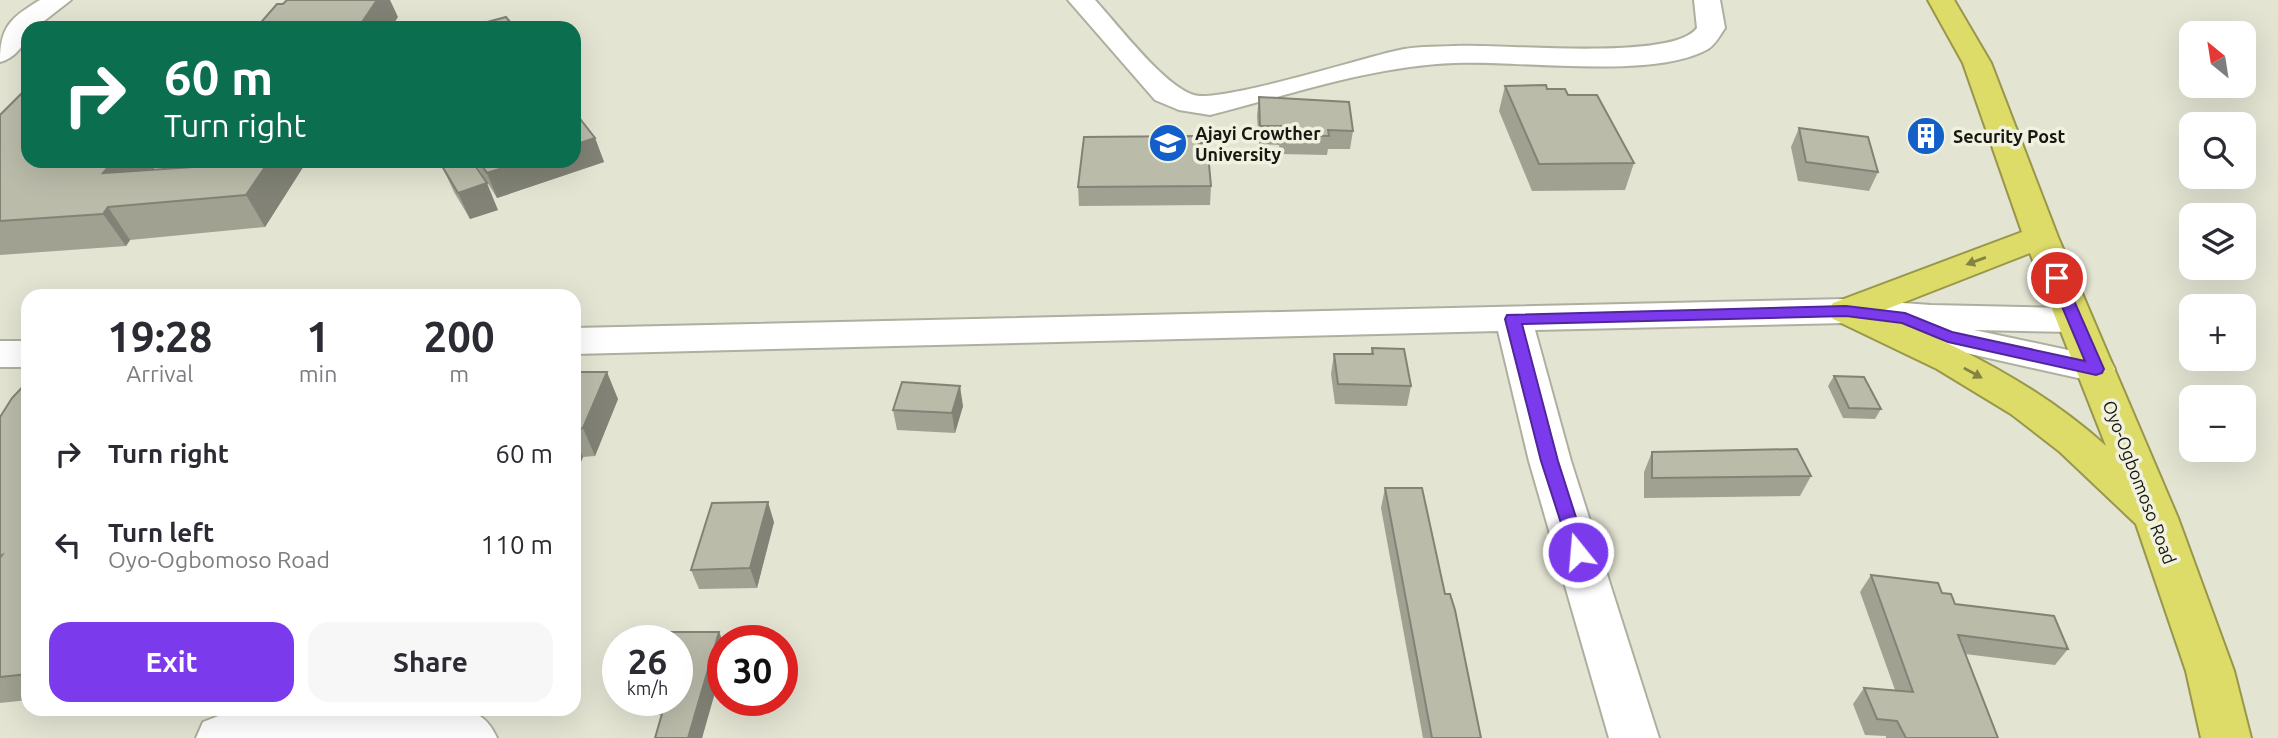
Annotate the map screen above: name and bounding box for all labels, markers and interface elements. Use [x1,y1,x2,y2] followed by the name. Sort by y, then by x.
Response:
[2179,21,2256,98] north arrow
[2179,21,2256,462] map controls
[49,49,140,140] icon: right
[164,49,273,104] text: 60 m
[164,107,306,143] text: Turn right
[2179,112,2256,189] button: search
[1905,115,1947,157] building icon: Security Post
[1147,122,1189,164] school or university icon: Ajayi Crowther University
[1195,123,1321,164] place label: Ajayi Crowther University
[1953,126,2066,146] place label: Security Post
[2179,203,2256,280] button: layers
[2027,248,2087,308] pin
[1966,255,1987,266] one-way arrow
[2038,259,2076,297] icon: arrive
[2179,294,2256,371] button: +
[107,313,212,360] text: 19:28
[306,313,330,360] text: 1
[424,313,495,360] text: 200
[126,361,193,386] text: Arrival
[299,361,337,386] text: min
[449,361,469,386] text: m
[1964,367,1983,379] one-way arrow
[2179,385,2256,462] button: −
[2100,397,2180,567] street label: Oyo-Ogbomoso Road
[49,435,87,473] icon: right
[108,439,229,468] text: Turn right
[495,439,553,468] text: 60 m
[1541,515,1615,589] position arrow
[108,518,214,547] text: Turn left
[49,526,87,564] icon: left
[481,530,553,559] text: 110 m
[108,547,330,572] text: Oyo-Ogbomoso Road
[49,622,294,702] button: Exit
[308,622,553,702] button: Share
[707,625,798,716] speed limit sign: 30
[628,641,667,681] text: 26
[627,678,668,698] text: km/h

